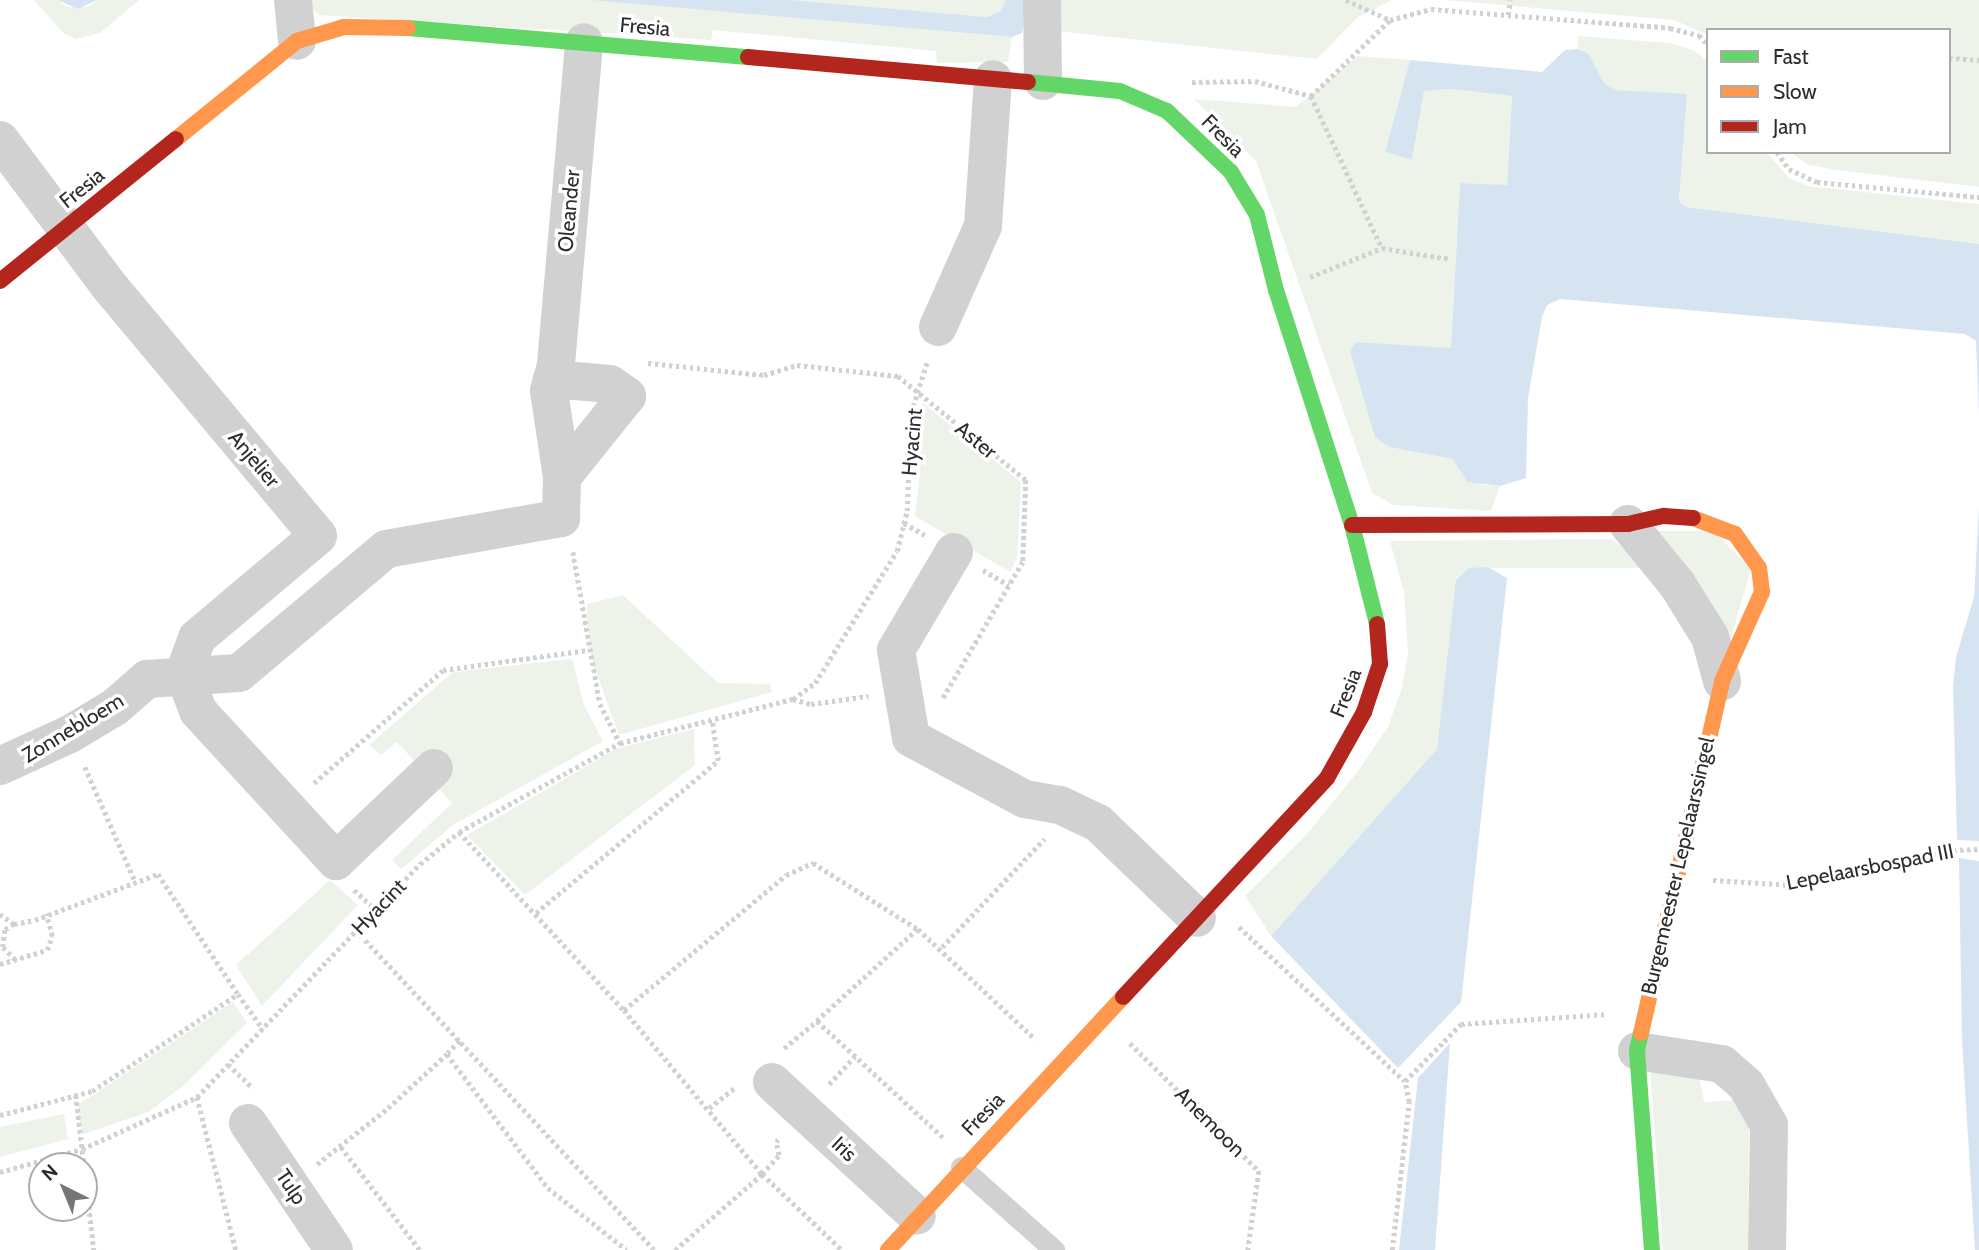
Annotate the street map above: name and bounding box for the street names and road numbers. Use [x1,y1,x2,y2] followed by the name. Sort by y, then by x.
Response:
[619,12,671,42] street label: Fresia
[1196,109,1250,163] street label: Fresia
[54,162,110,214] street label: Fresia
[553,169,585,253] street label: Oleander
[896,407,928,477] street label: Hyacint
[950,416,1002,464] street label: Aster
[223,425,285,493] street label: Anjelier
[1325,665,1367,721] street label: Fresia
[18,688,128,768] street label: Zonnebloem
[1636,735,1720,997] street label: Burgemeester Lepelaarssingel
[1784,838,1956,896] street label: Lepelaarsbospad III
[346,874,412,940] street label: Hyacint
[1170,1082,1250,1162] street label: Anemoon
[956,1087,1010,1141] street label: Fresia
[826,1131,862,1167] street label: Iris
[270,1165,312,1209] street label: Tulp

